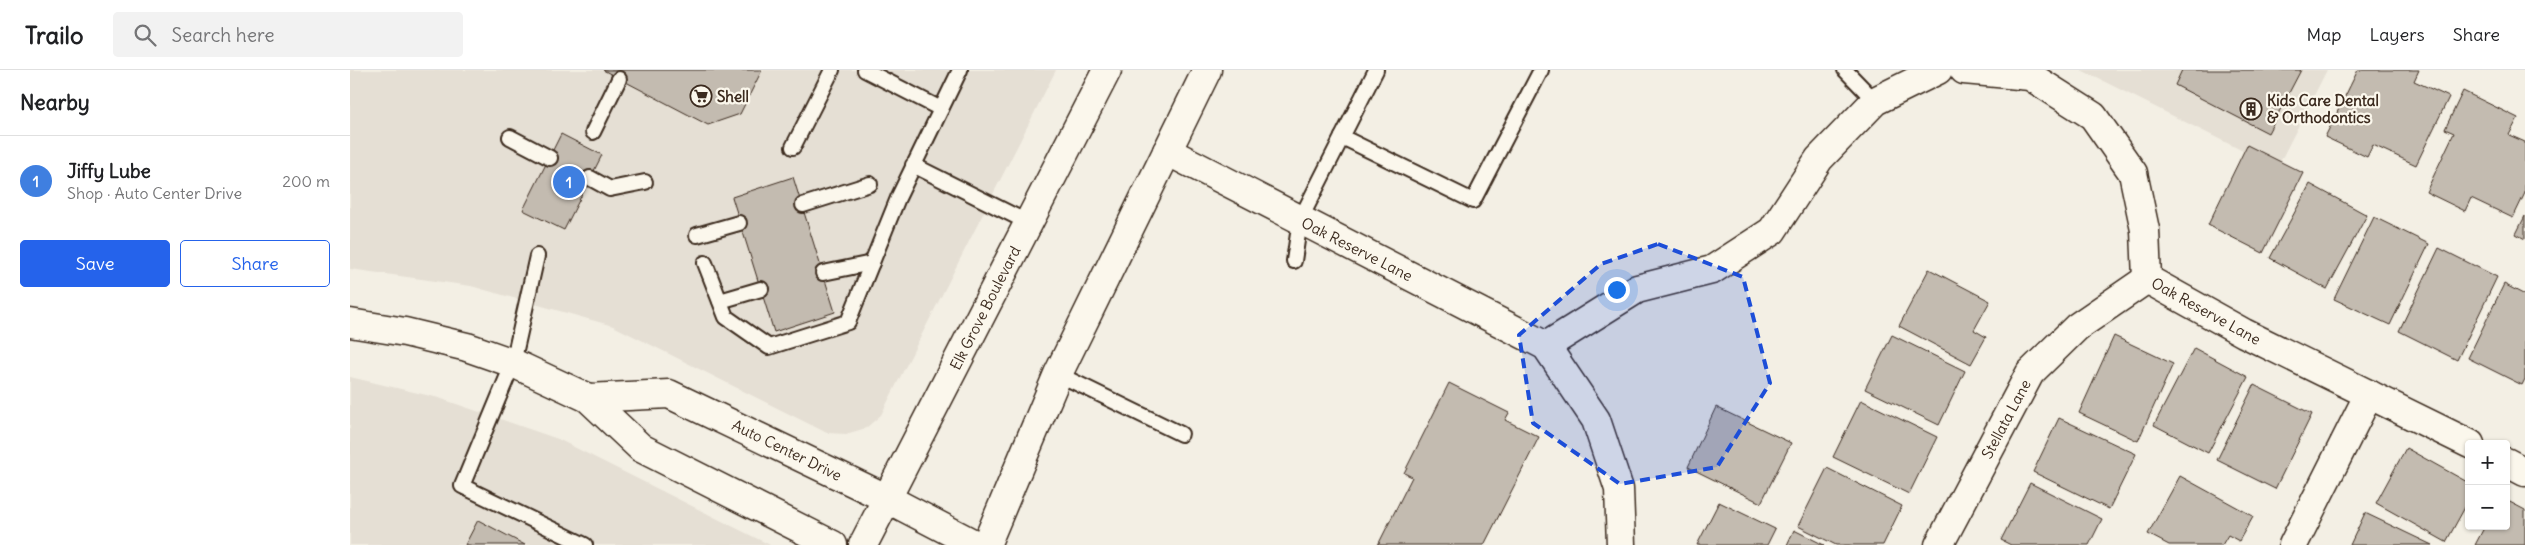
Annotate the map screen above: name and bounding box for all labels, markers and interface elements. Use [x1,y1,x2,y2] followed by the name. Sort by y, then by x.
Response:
[113,12,463,57] search box
[25,20,83,50] text: Trailo
[131,21,159,49] icon: search
[171,23,274,47] text: Search here
[2306,23,2341,46] text: Map
[2369,23,2425,46] text: Layers
[2453,23,2500,46] text: Share
[689,84,713,108] supermarket icon: Shell
[717,87,749,106] place label: Shell
[20,89,90,116] text: Nearby
[2267,91,2379,127] place label: Kids Care Dental & Orthodontics
[2239,97,2263,121] building icon: Kids Care Dental & Orthodontics
[67,159,151,183] text: Jiffy Lube
[553,163,585,201] pin: 1
[33,171,39,191] text: 1
[282,171,330,191] text: 200 m
[67,183,242,203] text: Shop · Auto Center Drive
[1298,213,1416,285] street label: Oak Reserve Lane
[20,240,170,287] button: Save
[180,240,330,287] button: Share
[946,243,1025,373] street label: Elk Grove Boulevard
[2148,273,2264,349] street label: Oak Reserve Lane
[1604,277,1630,303] your location
[1977,376,2035,462] street label: Stellata Lane
[729,415,845,485] street label: Auto Center Drive
[2465,440,2510,530] map controls
[2465,440,2510,485] button: +
[2465,485,2510,530] button: −

